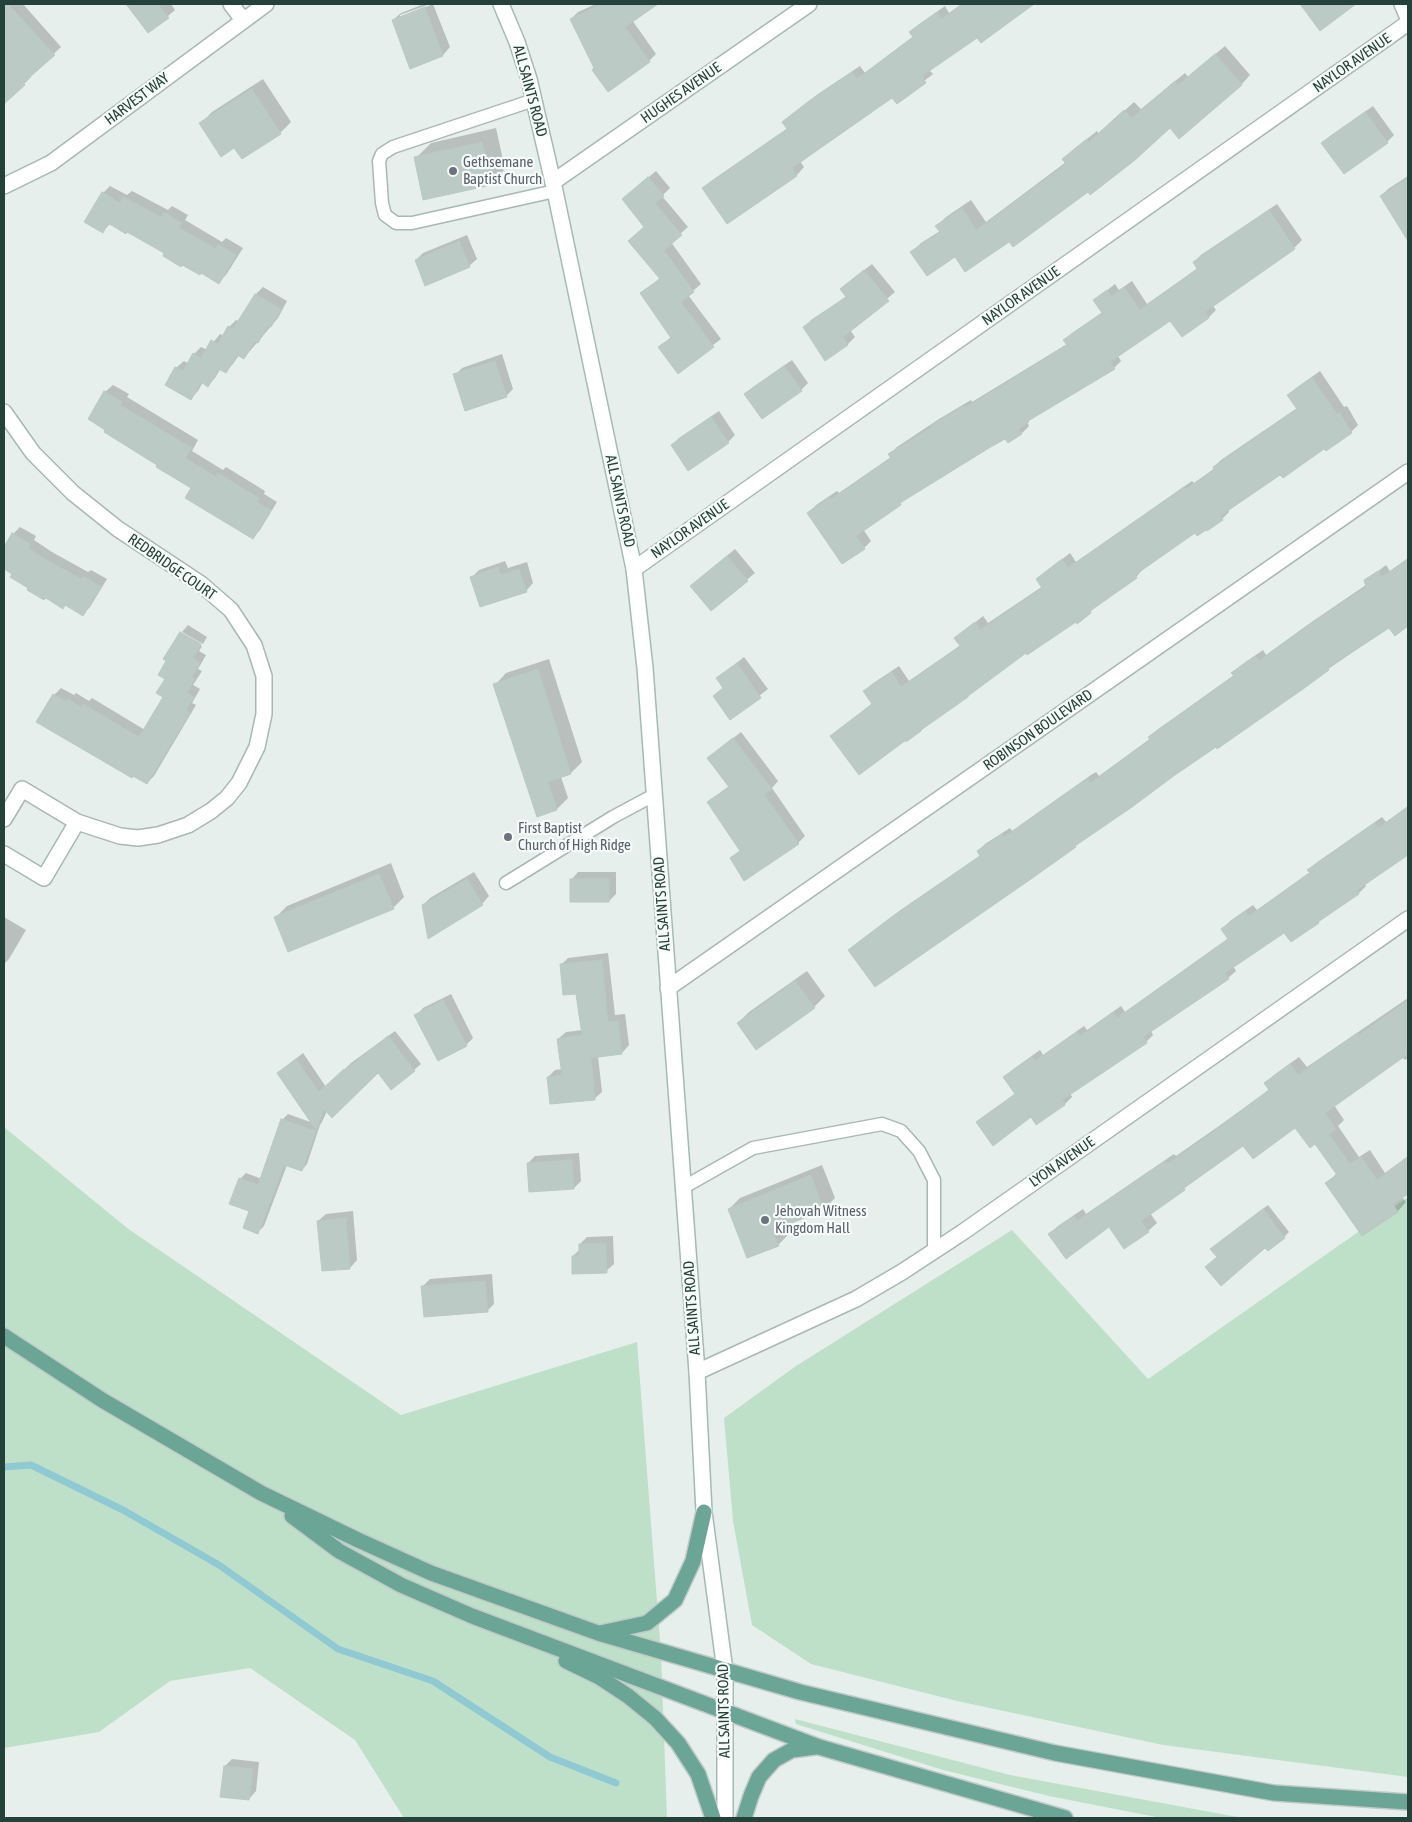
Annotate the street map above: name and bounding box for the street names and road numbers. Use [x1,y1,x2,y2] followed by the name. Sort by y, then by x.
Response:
[1310,30,1394,96] street label: NAYLOR AVENUE
[509,43,551,139] street label: ALL SAINTS ROAD
[637,59,725,127] street label: HUGHES AVENUE
[101,69,173,129] street label: HARVEST WAY
[979,263,1063,329] street label: NAYLOR AVENUE
[601,453,639,549] street label: ALL SAINTS ROAD
[648,496,732,562] street label: NAYLOR AVENUE
[124,530,220,604] street label: REDBRIDGE COURT
[980,686,1096,774] street label: ROBINSON BOULEVARD
[650,856,674,952] street label: ALL SAINTS ROAD
[1026,1133,1098,1191] street label: LYON AVENUE
[680,1260,704,1356] street label: ALL SAINTS ROAD
[714,1664,734,1758] street label: ALL SAINTS ROAD

